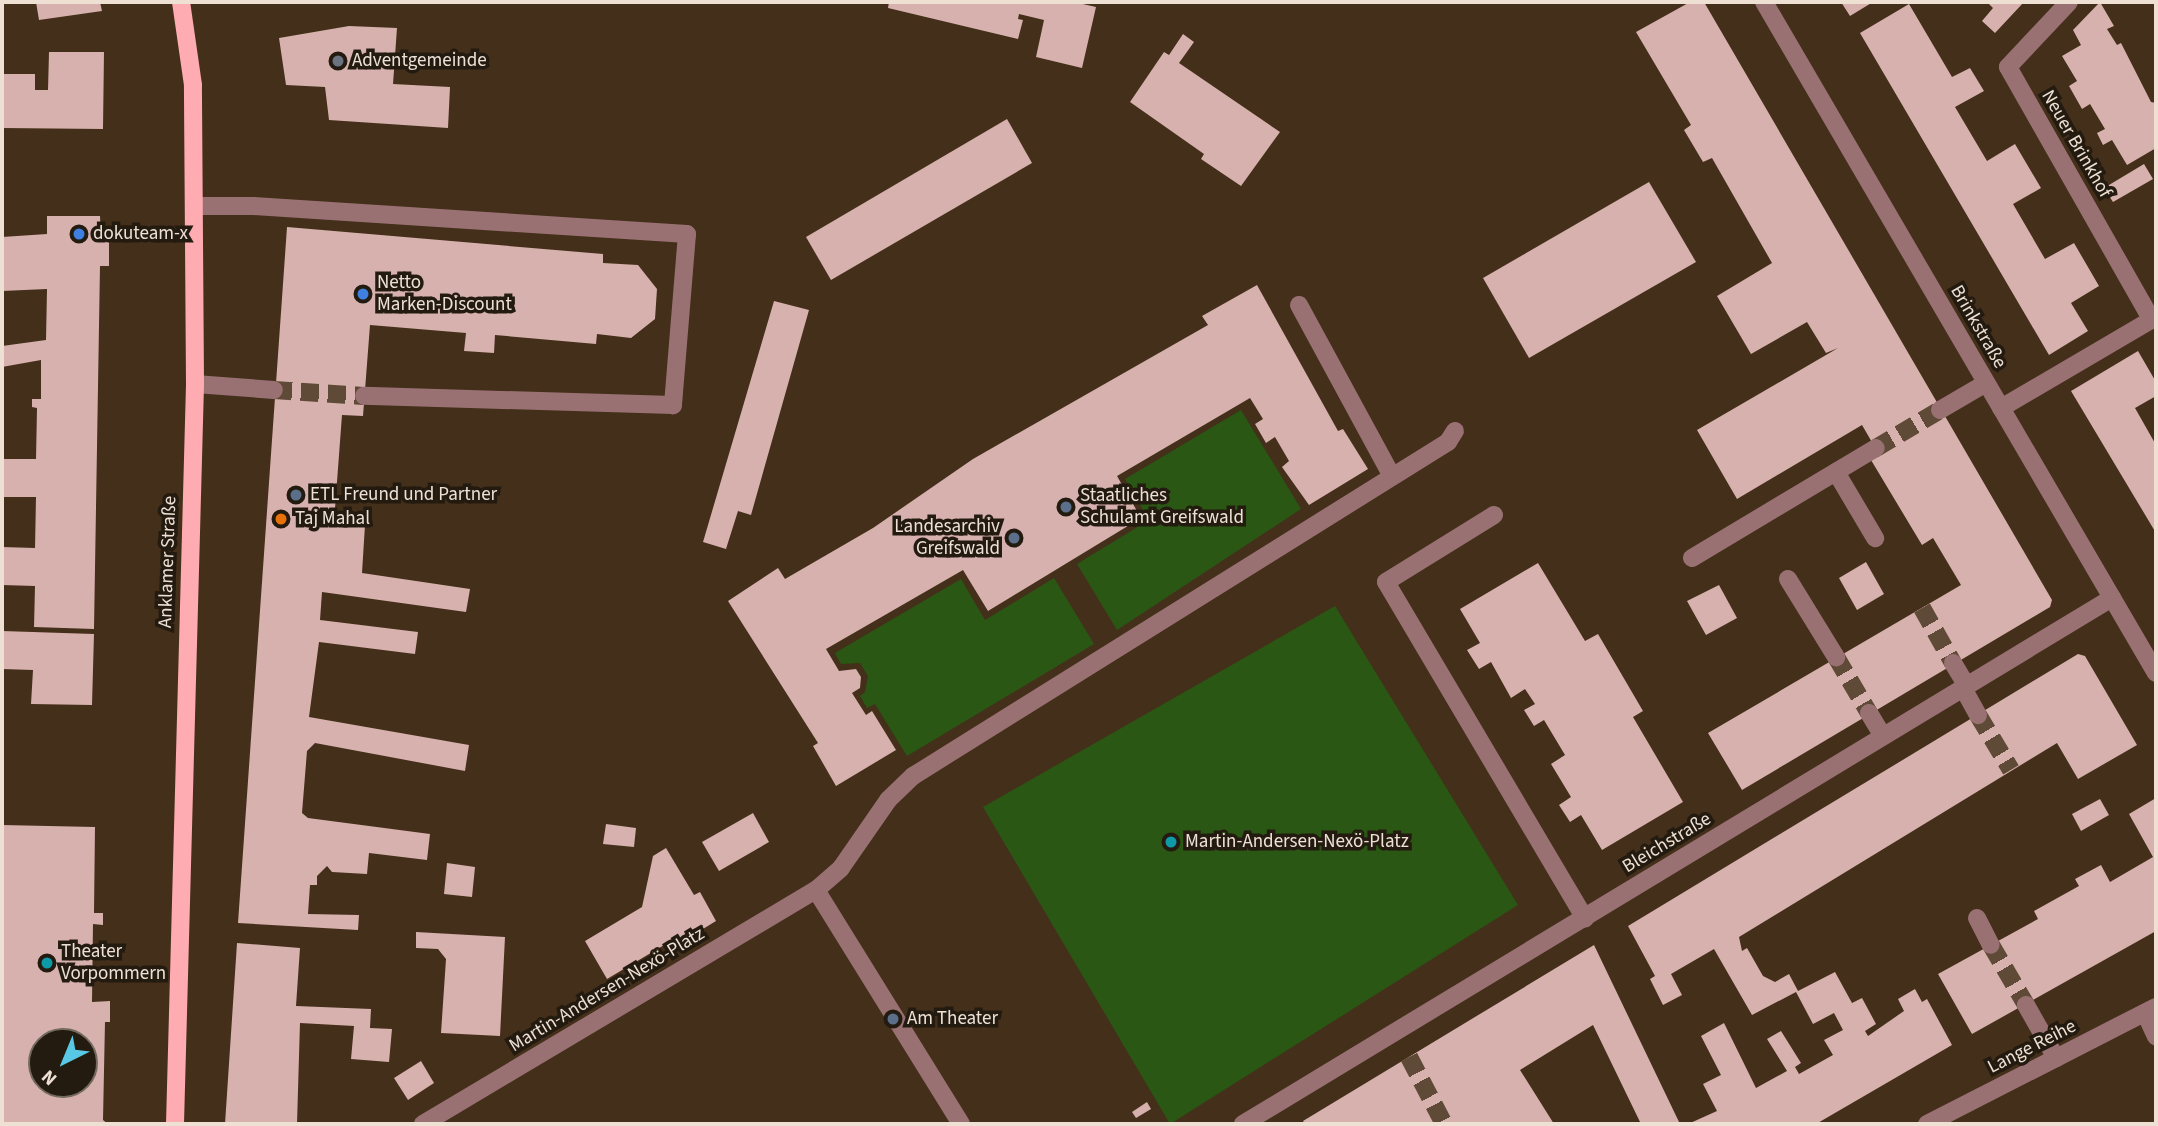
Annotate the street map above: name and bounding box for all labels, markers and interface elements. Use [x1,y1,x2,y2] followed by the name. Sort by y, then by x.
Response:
[352,50,487,72] place label: Adventgemeinde
[330,53,346,69] marker: Adventgemeinde
[2036,86,2116,202] street label: Neuer Brinkhof
[93,223,188,245] place label: dokuteam-x
[71,226,87,242] marker: dokuteam-x
[377,272,512,316] place label: Netto Marken-Discount
[1945,281,2011,373] street label: Brinkstraße
[355,286,371,302] marker: Netto Marken-Discount
[310,484,497,506] place label: ETL Freund und Partner
[1080,485,1244,529] place label: Staatliches Schulamt Greifswald
[288,487,304,503] marker: ETL Freund und Partner
[154,495,182,629] street label: Anklamer Straße
[1058,499,1074,515] marker: Staatliches Schulamt Greifswald
[295,508,370,530] place label: Taj Mahal
[273,511,289,527] marker: Taj Mahal
[894,516,1000,560] place label: Landesarchiv Greifswald
[1006,530,1022,546] marker: Landesarchiv Greifswald
[1619,808,1715,878] street label: Bleichstraße
[1185,831,1409,853] place label: Martin-Andersen-Nexö-Platz
[1163,834,1179,850] marker: Martin-Andersen-Nexö-Platz
[505,923,709,1057] street label: Martin-Andersen-Nexö-Platz
[61,941,166,985] place label: Theater Vorpommern
[39,955,55,971] marker: Theater Vorpommern
[907,1008,998,1030] place label: Am Theater
[885,1011,901,1027] marker: Am Theater
[1984,1015,2080,1079] street label: Lange Reihe
[28,1028,98,1098] north arrow
[36,1063,64,1091] text: N

